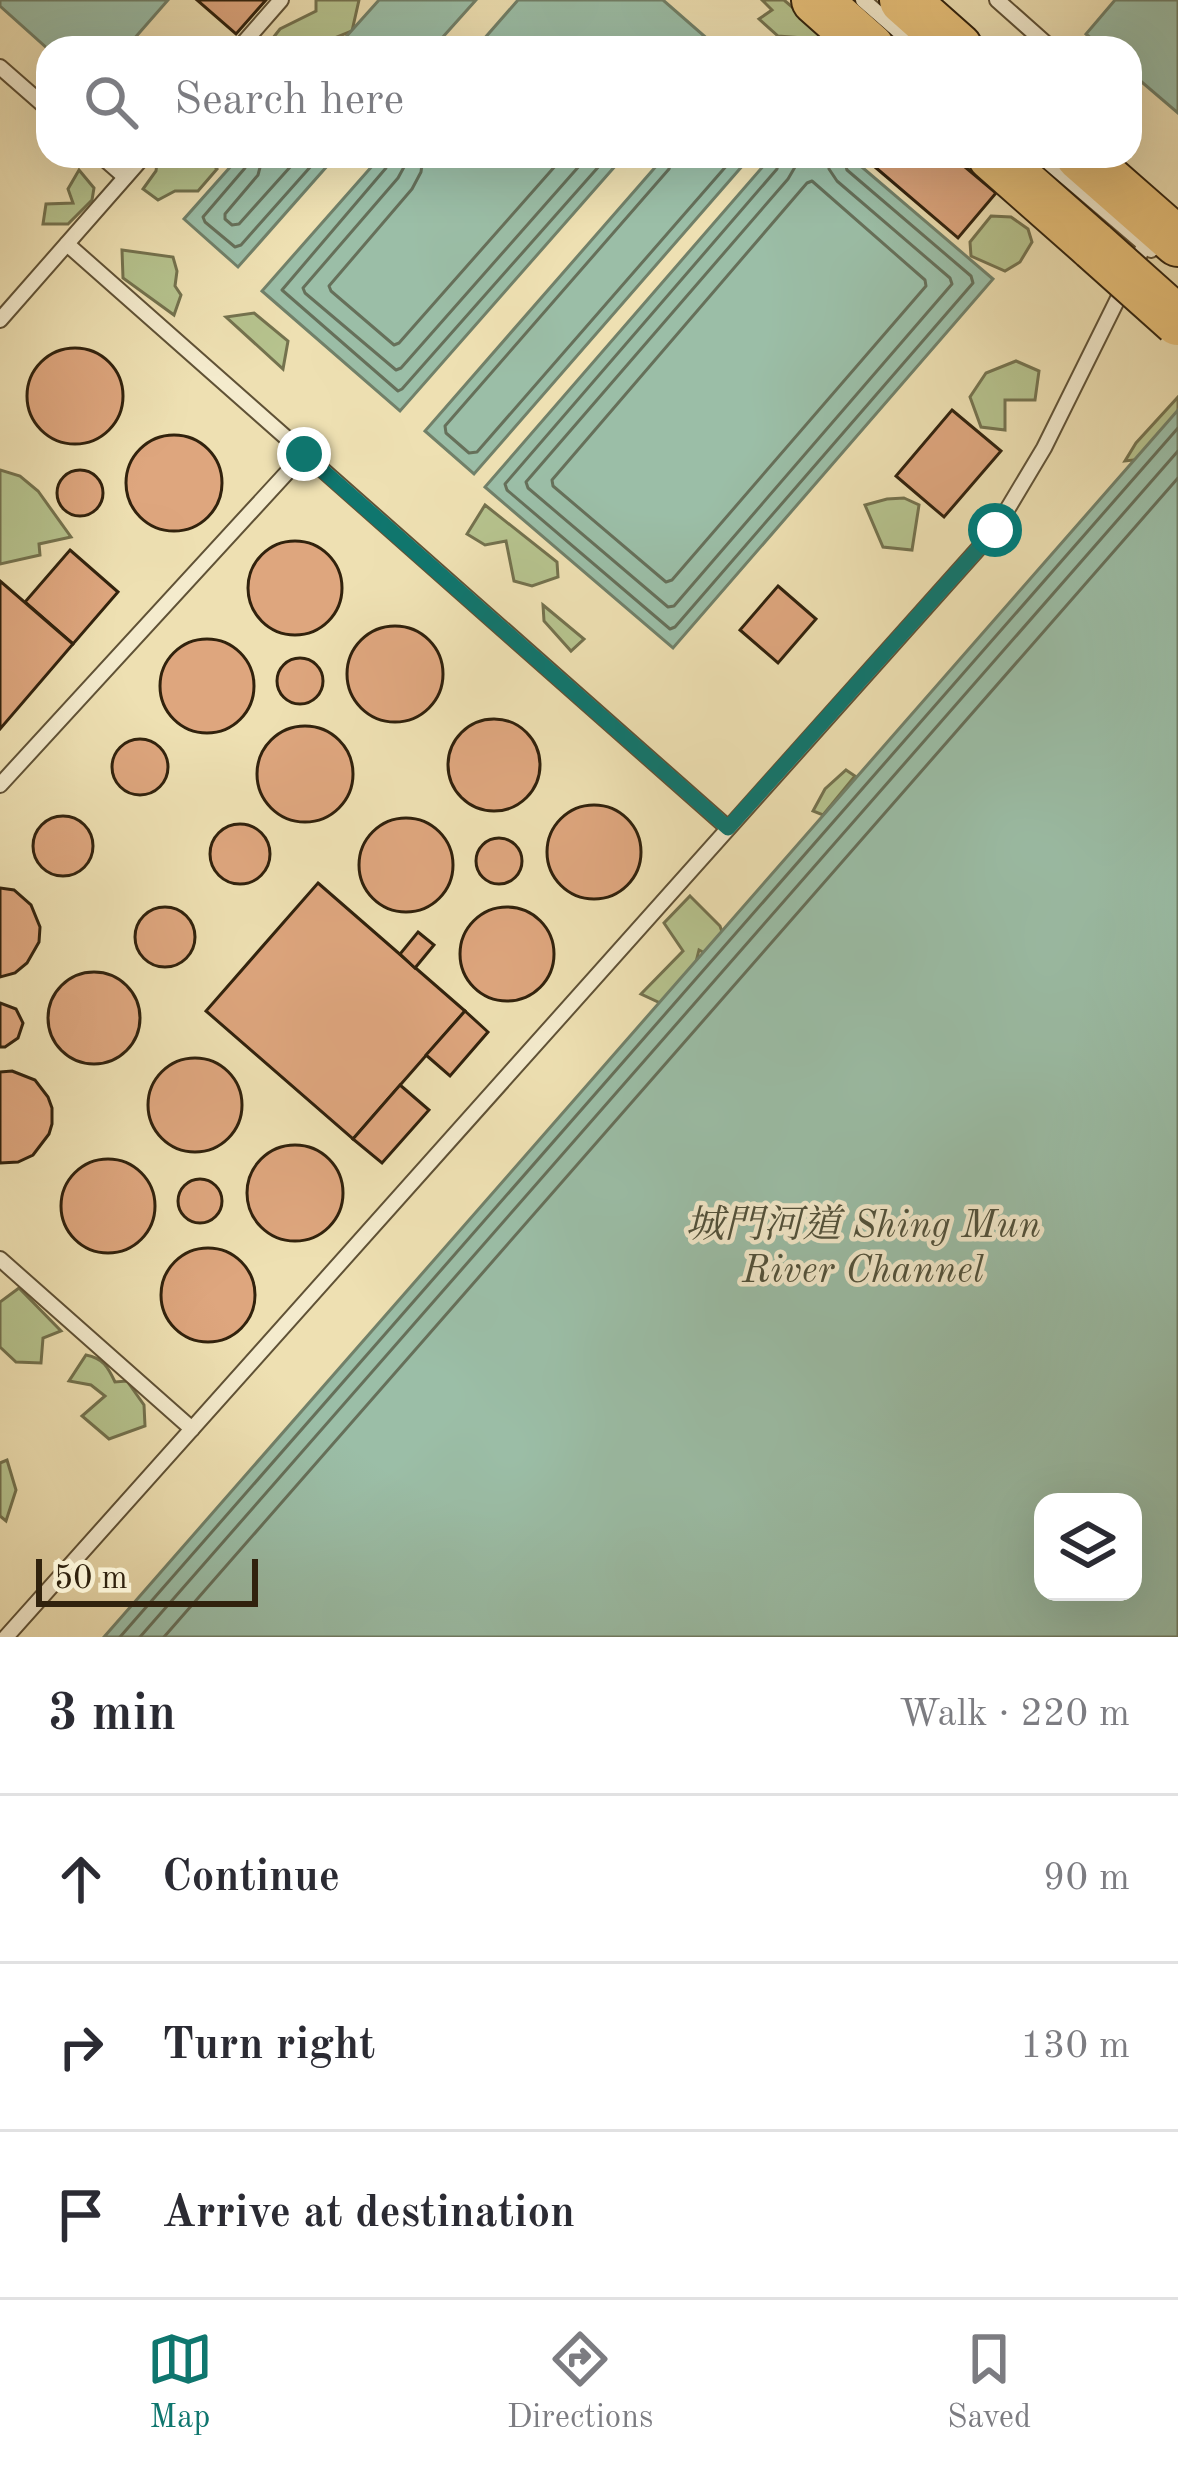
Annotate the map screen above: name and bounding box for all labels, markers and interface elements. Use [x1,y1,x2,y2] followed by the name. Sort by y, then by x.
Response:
[36,36,1142,168] search box
[78,69,144,135] icon: search
[174,79,404,124] text: Search here
[277,427,331,481] route end
[968,503,1022,557] route start
[685,1204,1041,1291] water label: 城門河道 Shing Mun River Channel
[1034,1493,1142,1601] map controls
[1034,1493,1142,1601] button: layers
[36,1553,258,1606] scale bar
[54,1563,128,1596] text: 50 m
[48,1690,176,1741] text: 3 min
[899,1695,1130,1734] text: Walk · 220 m
[48,1846,114,1912] icon: ahead
[162,1856,340,1901] text: Continue
[1043,1859,1130,1898] text: 90 m
[48,2014,114,2080] icon: right
[162,2024,375,2069] text: Turn right
[1020,2027,1130,2066] text: 130 m
[48,2182,114,2248] icon: arrive
[162,2192,575,2237] text: Arrive at destination
[147,2326,213,2439] tab: Map
[507,2326,653,2439] tab: Directions
[947,2326,1031,2439] tab: Saved

